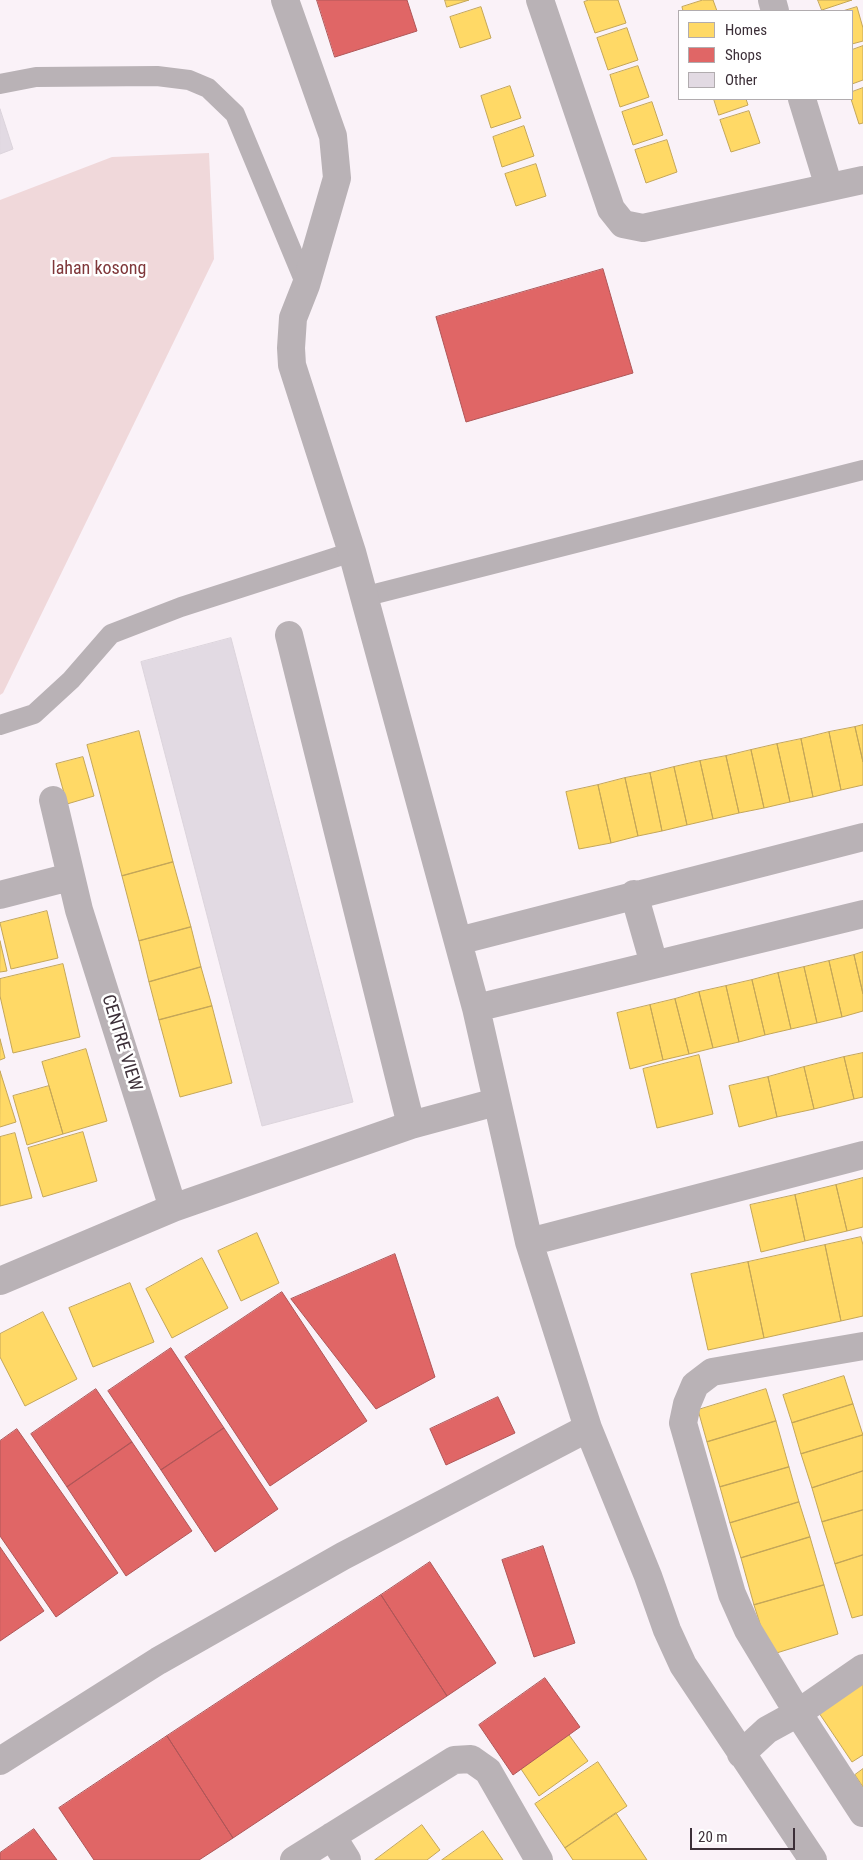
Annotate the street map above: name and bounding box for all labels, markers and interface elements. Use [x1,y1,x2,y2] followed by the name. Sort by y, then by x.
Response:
[678,10,853,100] legend
[725,21,767,39] text: Homes
[725,46,762,64] text: Shops
[725,71,757,89] text: Other
[52,258,146,280] park label: lahan kosong
[96,992,146,1094] street label: CENTRE VIEW
[693,1818,798,1850] scale bar
[698,1828,728,1846] text: 20 m

